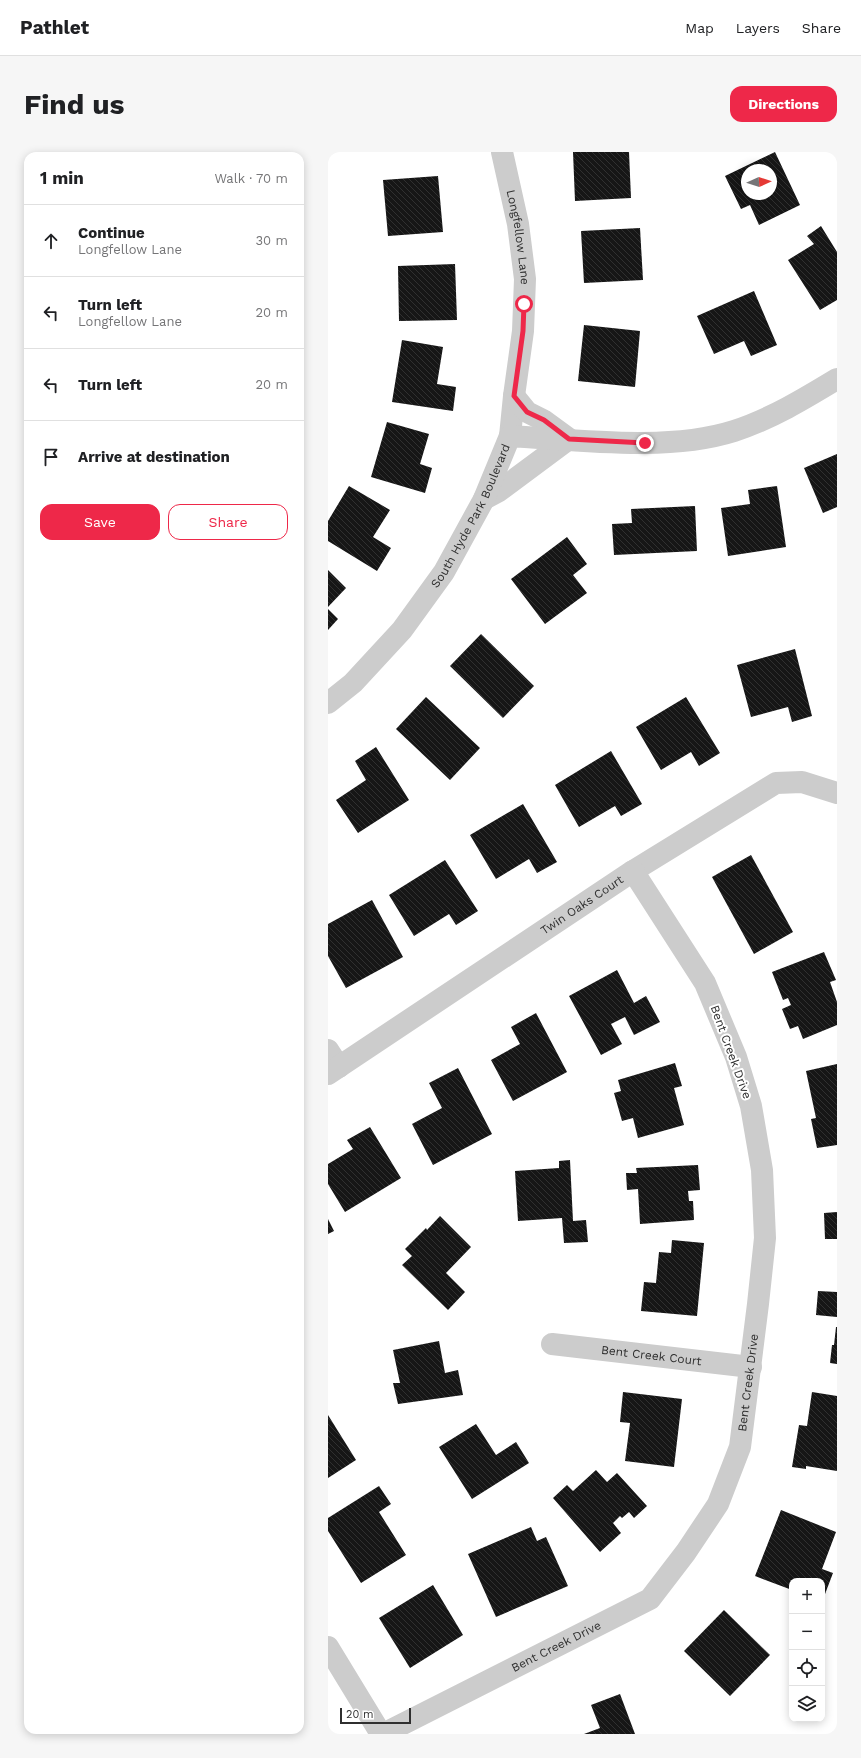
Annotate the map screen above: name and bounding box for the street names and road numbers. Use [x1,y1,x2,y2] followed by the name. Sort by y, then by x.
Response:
[504,188,532,285] street label: Longfellow Lane
[428,442,513,591] street label: South Hyde Park Boulevard
[538,872,626,938] street label: Twin Oaks Court
[708,1003,754,1101] street label: Bent Creek Drive
[735,1333,761,1432] street label: Bent Creek Drive
[600,1343,702,1368] street label: Bent Creek Court
[509,1618,603,1675] street label: Bent Creek Drive

